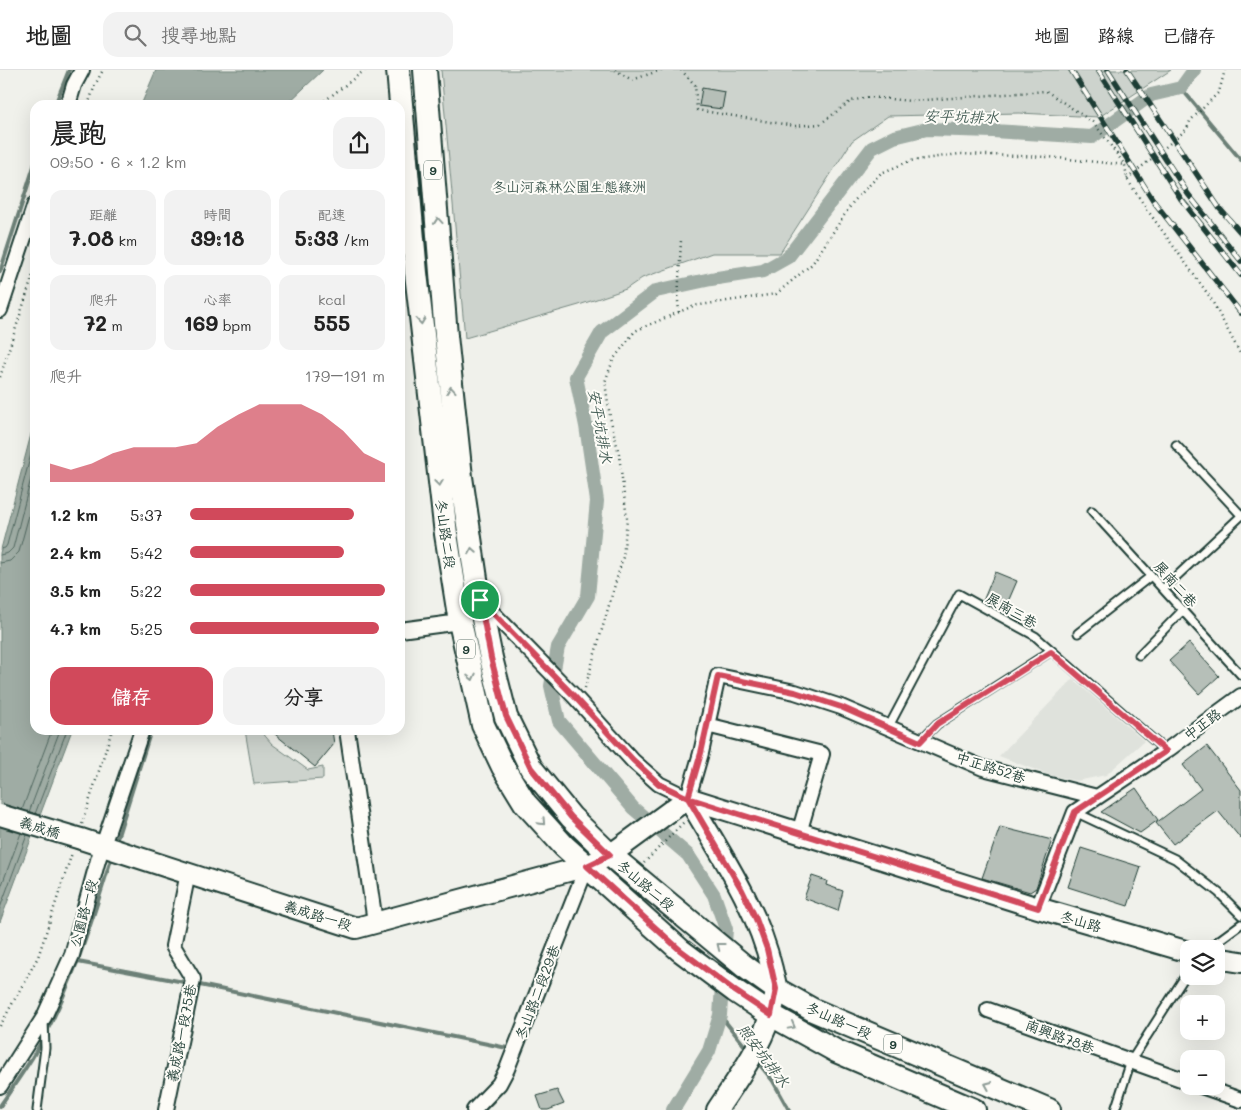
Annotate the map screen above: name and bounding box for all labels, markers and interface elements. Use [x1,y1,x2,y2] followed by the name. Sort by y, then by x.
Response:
[103,12,453,57] search box
[25,19,73,50] text: 地圖
[121,21,149,49] icon: search
[161,22,237,47] text: 搜尋地點
[1034,23,1070,47] text: 地圖
[1098,23,1134,47] text: 路線
[1162,23,1216,47] text: 已儲存
[923,105,1000,127] water label: 安平坑排水
[50,114,106,150] text: 晨跑
[333,117,385,169] button: share
[50,151,186,172] text: 09:50 · 6 × 1.2 km
[424,160,442,180] road number: 9
[492,177,646,196] park label: 冬山河森林公園生態綠洲
[89,205,117,224] text: 距離
[203,205,231,224] text: 時間
[318,205,346,224] text: 配速
[432,217,443,225] one-way arrow
[69,224,114,251] text: 7.08
[190,224,245,251] text: 39:18
[295,224,339,251] text: 5:33
[114,231,137,250] text: km
[339,231,369,250] text: /km
[89,290,117,309] text: 爬升
[203,290,231,309] text: 心率
[318,290,346,309] text: kcal
[84,309,107,336] text: 72
[184,309,218,336] text: 169
[313,309,350,336] text: 555
[107,316,123,335] text: m
[218,316,251,335] text: bpm
[415,318,426,326] one-way arrow
[50,365,82,386] text: 爬升
[305,365,385,386] text: 179–191 m
[446,386,457,394] one-way arrow
[585,387,618,466] water label: 安平坑排水
[433,479,444,487] one-way arrow
[432,498,460,570] street label: 冬山路二段
[50,504,98,525] text: 1.2 km
[130,504,163,525] text: 5:37
[50,542,101,563] text: 2.4 km
[130,542,163,563] text: 5:42
[467,547,478,555] one-way arrow
[1150,557,1202,612] street label: 展南二巷
[459,579,501,621] pin
[50,580,101,601] text: 3.5 km
[130,580,162,601] text: 5:22
[466,586,494,614] icon: arrive
[983,588,1042,633] street label: 展南三巷
[50,618,101,639] text: 4.7 km
[130,618,163,639] text: 5:25
[457,640,475,658] road number: 9
[50,667,213,725] button: 儲存
[223,667,385,725] button: 分享
[466,673,477,682] one-way arrow
[1179,704,1225,744] street label: 中正路
[954,747,1029,787] street label: 中正路52巷
[17,812,63,842] street label: 義成橋
[536,816,545,825] one-way arrow
[613,855,679,915] street label: 冬山路二段
[65,877,101,949] street label: 公園路一段
[282,896,354,934] street label: 義成路一段
[1058,906,1104,936] street label: 冬山路
[1180,940,1225,1095] map controls
[1180,940,1225,985] button: layers
[510,941,564,1042] street label: 冬山路二段29巷
[717,944,726,952] one-way arrow
[162,981,200,1084] street label: 義成路一段75巷
[1180,995,1225,1040] button: +
[803,997,875,1043] street label: 冬山路一段
[1023,1015,1098,1058] street label: 南興路78巷
[733,1019,795,1092] water label: 照安坑排水
[786,1020,795,1030] one-way arrow
[884,1034,902,1054] road number: 9
[1180,1050,1225,1095] button: −
[984,1080,993,1091] one-way arrow

